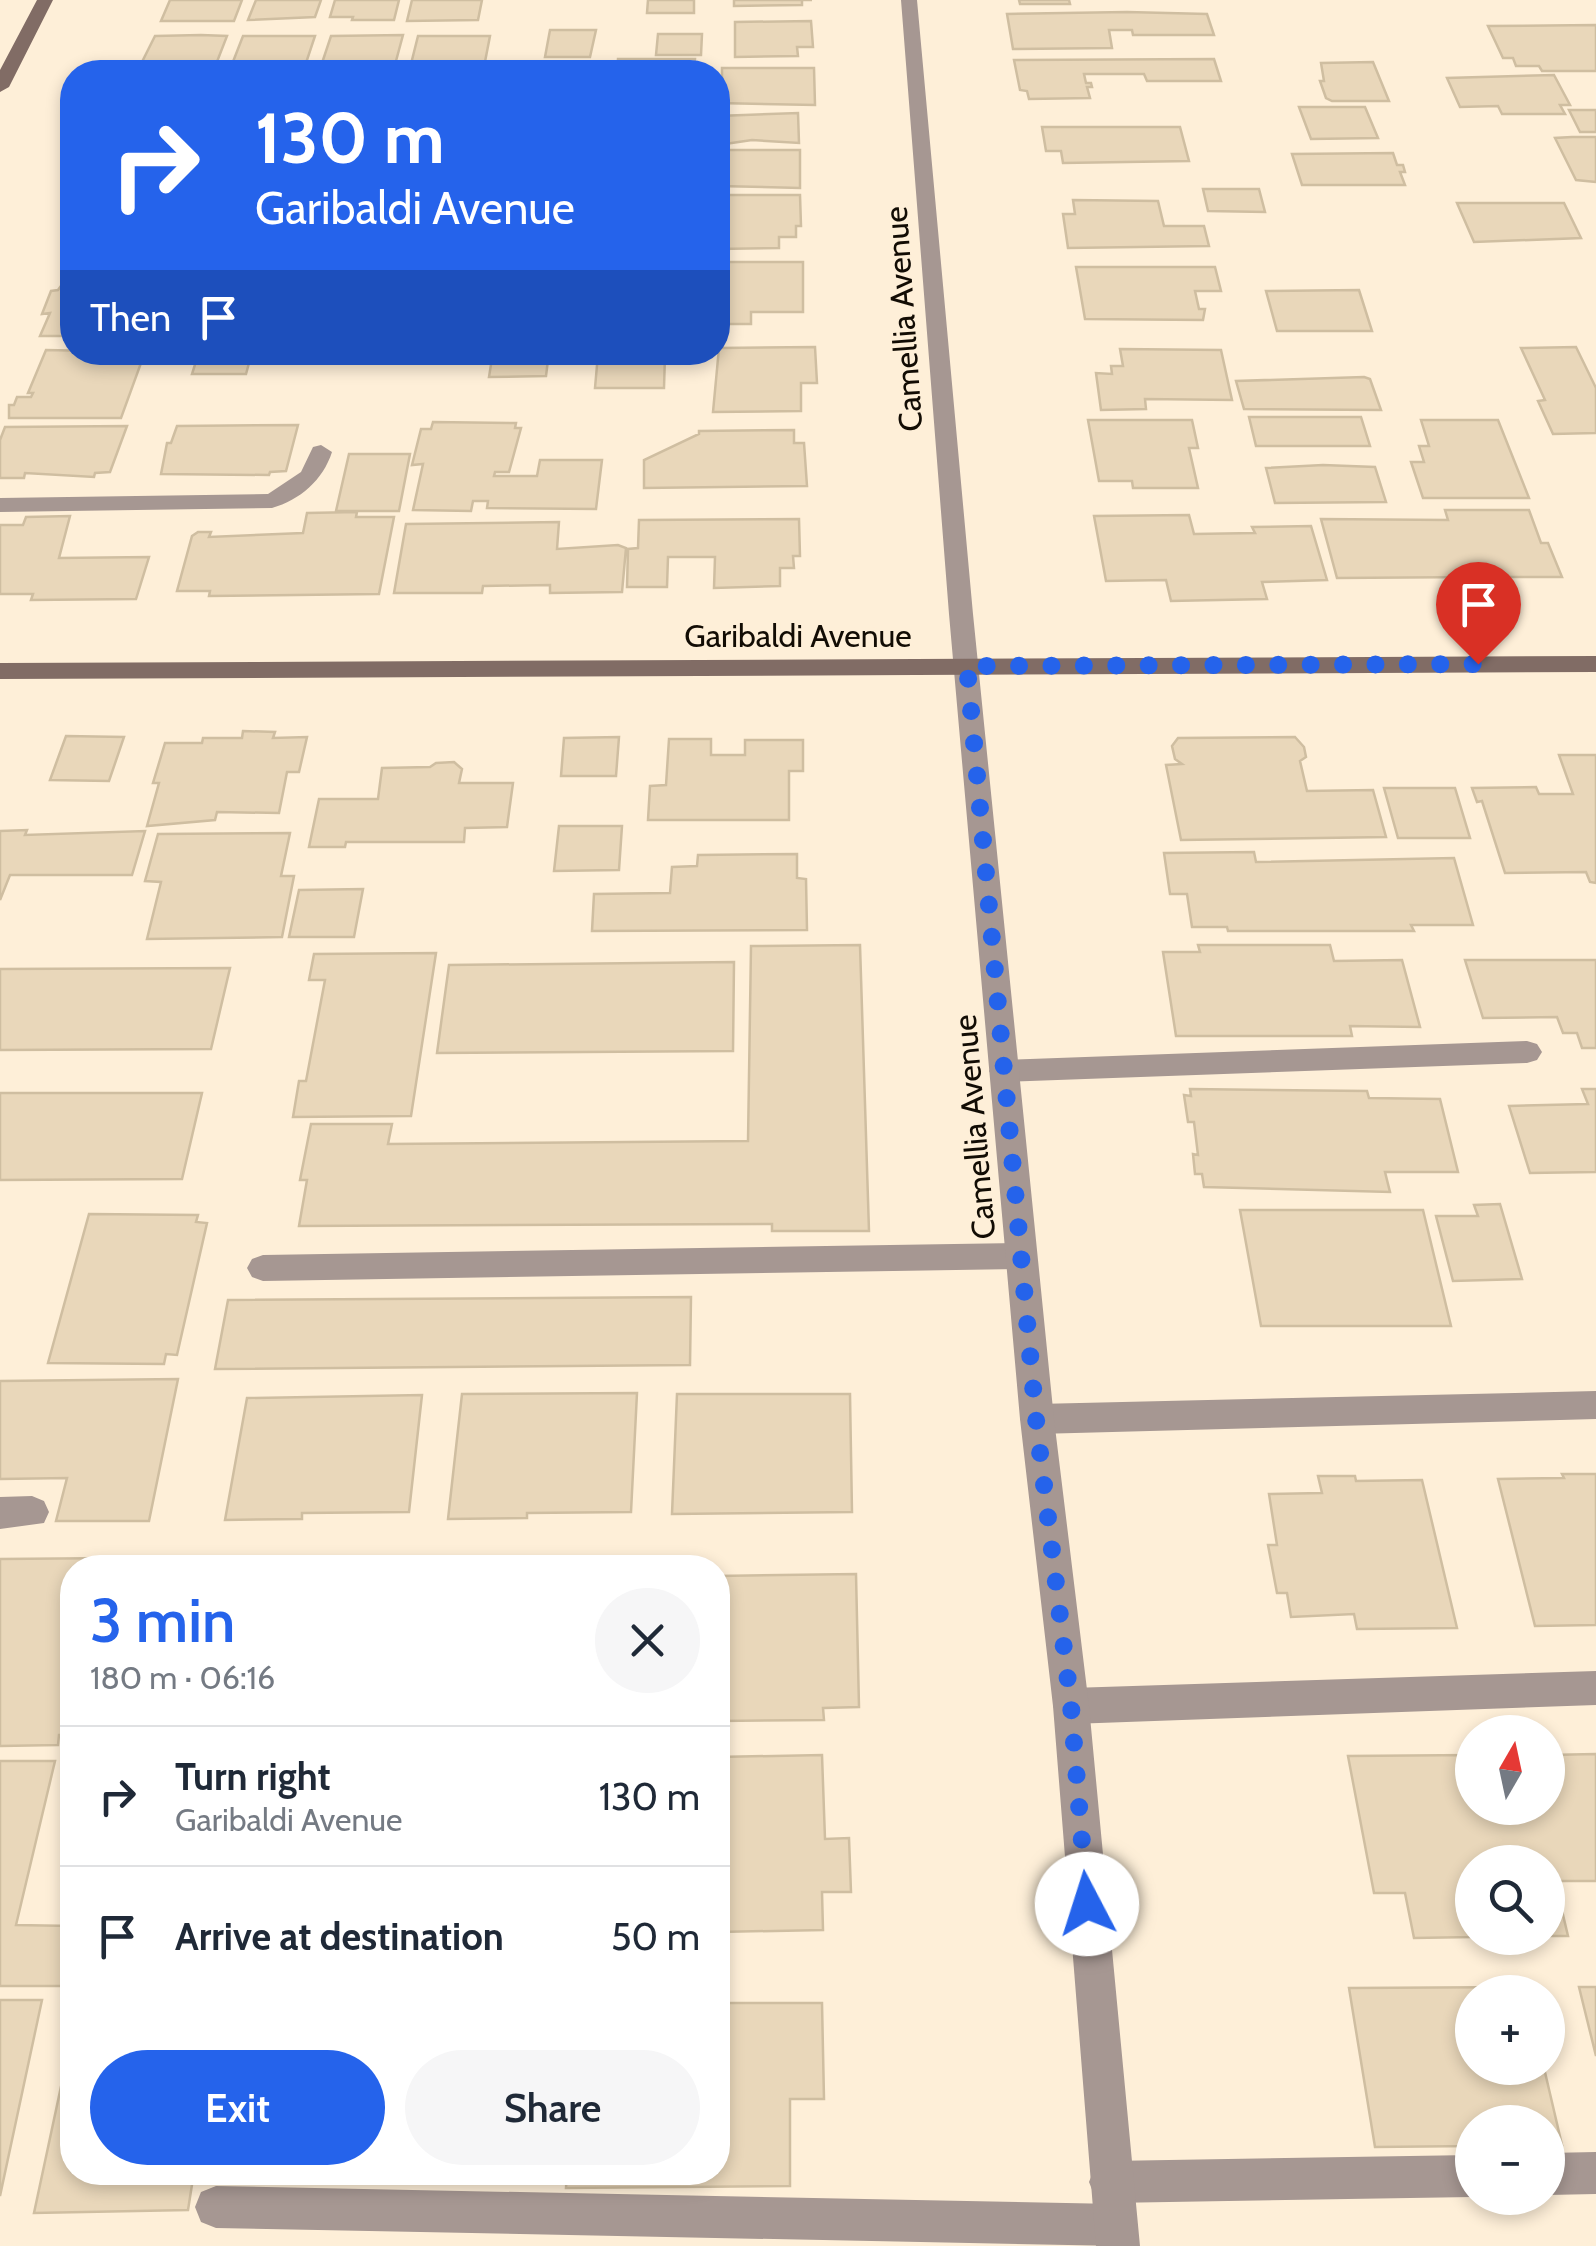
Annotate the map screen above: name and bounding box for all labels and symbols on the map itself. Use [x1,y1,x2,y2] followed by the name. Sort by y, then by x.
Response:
[876,205,930,433] street label: Camellia Avenue
[1436,562,1521,665] pin
[684,616,912,655] street label: Garibaldi Avenue
[945,1013,1003,1241] street label: Camellia Avenue
[1455,1715,1565,1825] north arrow
[1035,1852,1139,1956] position arrow

